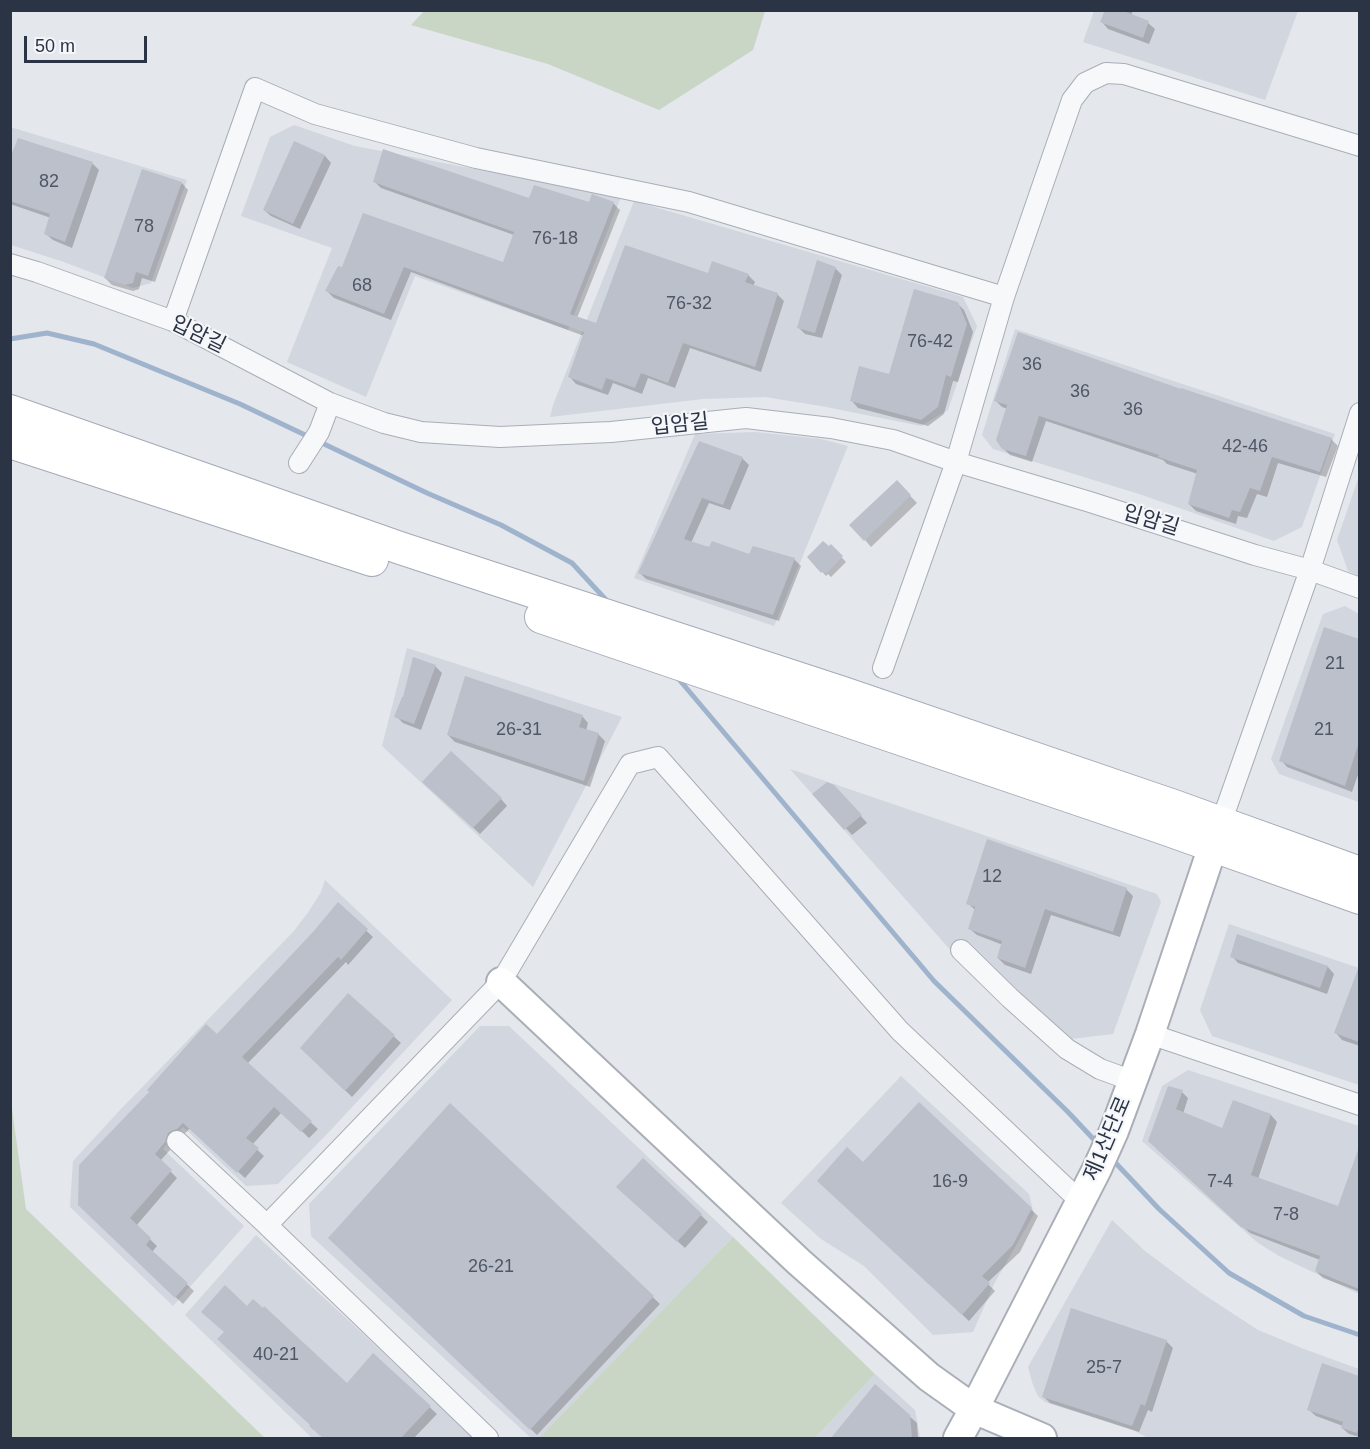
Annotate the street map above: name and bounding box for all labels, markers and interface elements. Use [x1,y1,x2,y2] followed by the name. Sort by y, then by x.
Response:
[27,24,150,62] scale bar
[35,36,75,56] text: 50 m
[39,171,59,193] house number: 82
[134,216,154,238] house number: 78
[532,228,578,250] house number: 76-18
[352,275,372,297] house number: 68
[666,293,712,315] house number: 76-32
[166,311,230,359] street label: 입암길
[907,331,953,353] house number: 76-42
[1022,354,1042,376] house number: 36
[1070,381,1090,403] house number: 36
[1123,399,1143,421] house number: 36
[650,409,710,441] street label: 입암길
[1222,436,1268,458] house number: 42-46
[1120,500,1182,542] street label: 입암길
[1325,653,1345,675] house number: 21
[496,719,542,741] house number: 26-31
[1314,719,1334,741] house number: 21
[982,866,1002,888] house number: 12
[1079,1093,1137,1185] street label: 제1산단로
[932,1171,968,1193] house number: 16-9
[1207,1171,1233,1193] house number: 7-4
[1273,1204,1299,1226] house number: 7-8
[468,1256,514,1278] house number: 26-21
[253,1344,299,1366] house number: 40-21
[1086,1357,1122,1379] house number: 25-7

